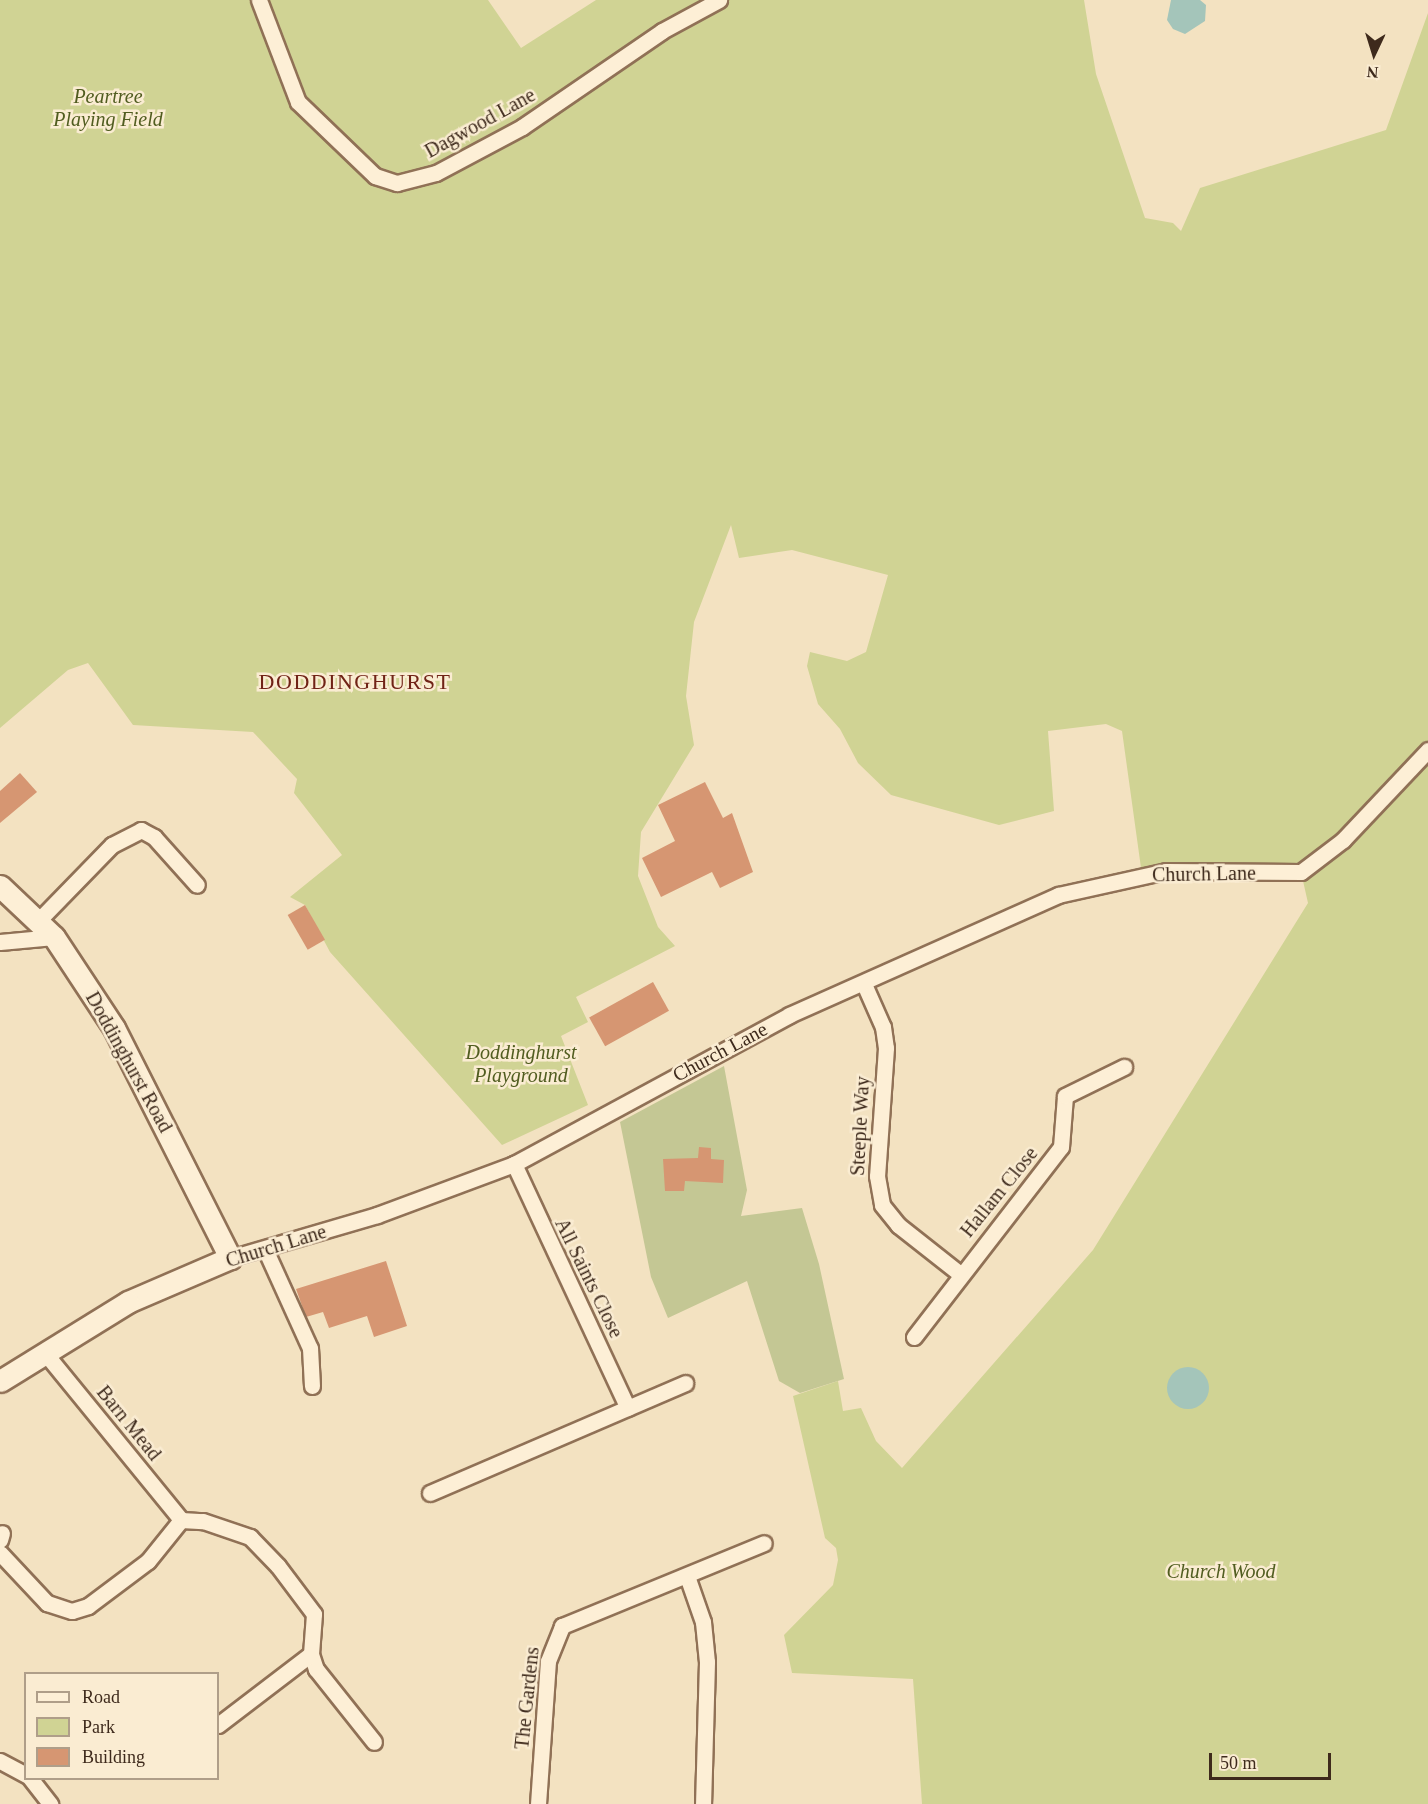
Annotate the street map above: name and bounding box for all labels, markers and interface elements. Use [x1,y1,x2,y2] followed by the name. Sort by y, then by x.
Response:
[1344,24,1404,84] north arrow
[1366,64,1379,81] text: N
[421,83,539,163] street label: Dagwood Lane
[53,84,163,131] park label: Peartree Playing Field
[259,669,451,695] district label: DODDINGHURST
[1152,861,1256,887] street label: Church Lane
[80,987,178,1137] street label: Doddinghurst Road
[669,1017,771,1087] street label: Church Lane
[465,1041,577,1088] park label: Doddinghurst Playground
[845,1075,875,1177] street label: Steeple Way
[955,1142,1043,1242] street label: Hallam Close
[550,1214,628,1342] street label: All Saints Close
[223,1219,329,1273] street label: Church Lane
[92,1381,166,1465] street label: Barn Mead
[1166,1559,1276,1583] park label: Church Wood
[510,1646,544,1750] street label: The Gardens
[24,1672,219,1780] legend
[82,1687,120,1707] text: Road
[82,1717,115,1737] text: Park
[1212,1741,1334,1779] scale bar
[82,1747,145,1767] text: Building
[1220,1753,1257,1773] text: 50 m

